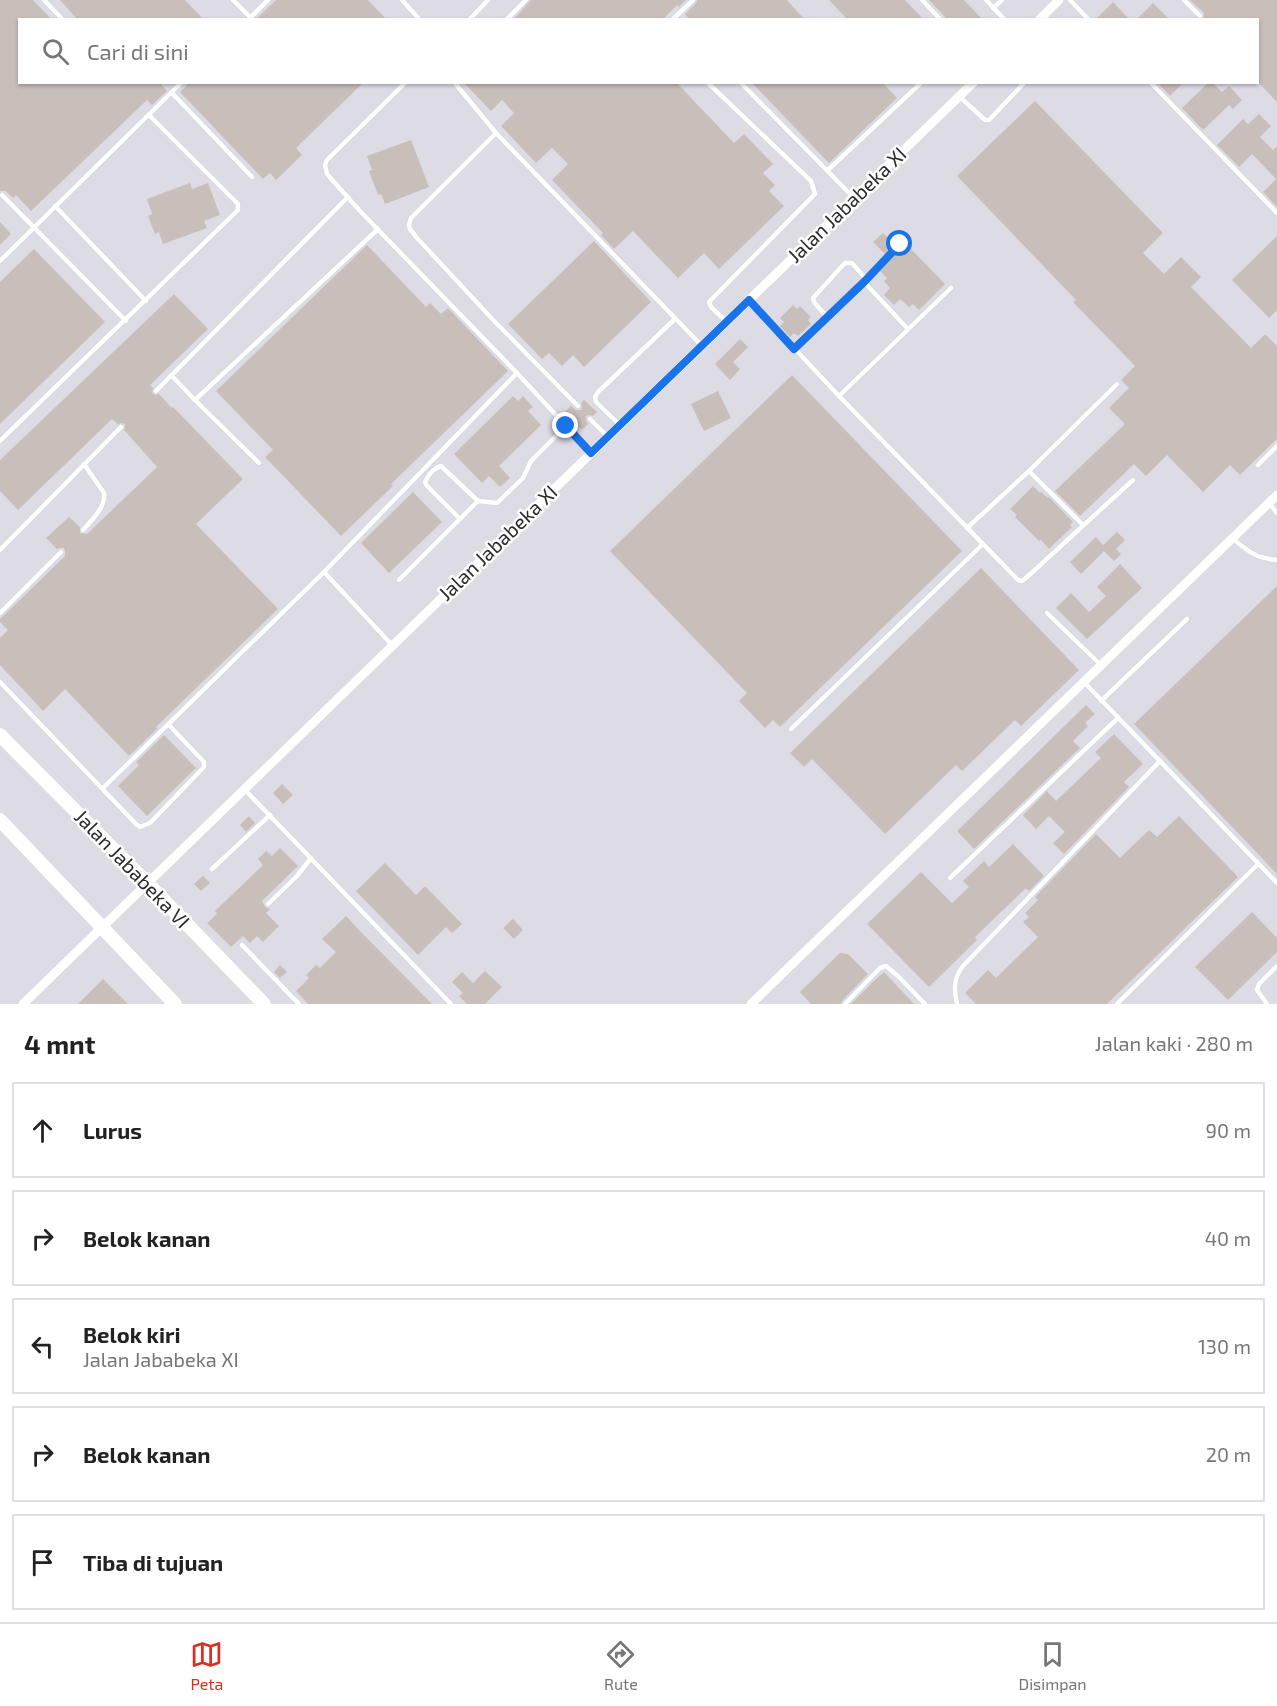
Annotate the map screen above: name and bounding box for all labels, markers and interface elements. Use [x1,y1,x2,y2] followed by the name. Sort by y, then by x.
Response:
[18,18,1259,84] search box
[39,35,72,68] icon: search
[87,38,189,64] text: Cari di sini
[782,142,911,267] street label: Jalan Jababeka XI
[886,230,912,256] route start
[552,412,578,438] route end
[433,480,562,605] street label: Jalan Jababeka XI
[70,804,195,932] street label: Jalan Jababeka VI
[24,1028,95,1059] text: 4 mnt
[1095,1031,1253,1055] text: Jalan kaki · 280 m
[26,1114,59,1147] icon: ahead
[83,1117,142,1143] text: Lurus
[1206,1118,1251,1142] text: 90 m
[26,1222,59,1255] icon: right
[83,1225,210,1251] text: Belok kanan
[1205,1226,1251,1250] text: 40 m
[83,1321,180,1347] text: Belok kiri
[26,1330,59,1363] icon: left
[1198,1334,1251,1358] text: 130 m
[83,1347,239,1371] text: Jalan Jababeka XI
[26,1438,59,1471] icon: right
[83,1441,210,1467] text: Belok kanan
[1206,1442,1251,1466] text: 20 m
[26,1546,59,1579] icon: arrive
[83,1549,223,1575] text: Tiba di tujuan
[190,1638,223,1693] tab: Peta
[604,1638,638,1693] tab: Rute
[1019,1638,1087,1693] tab: Disimpan

